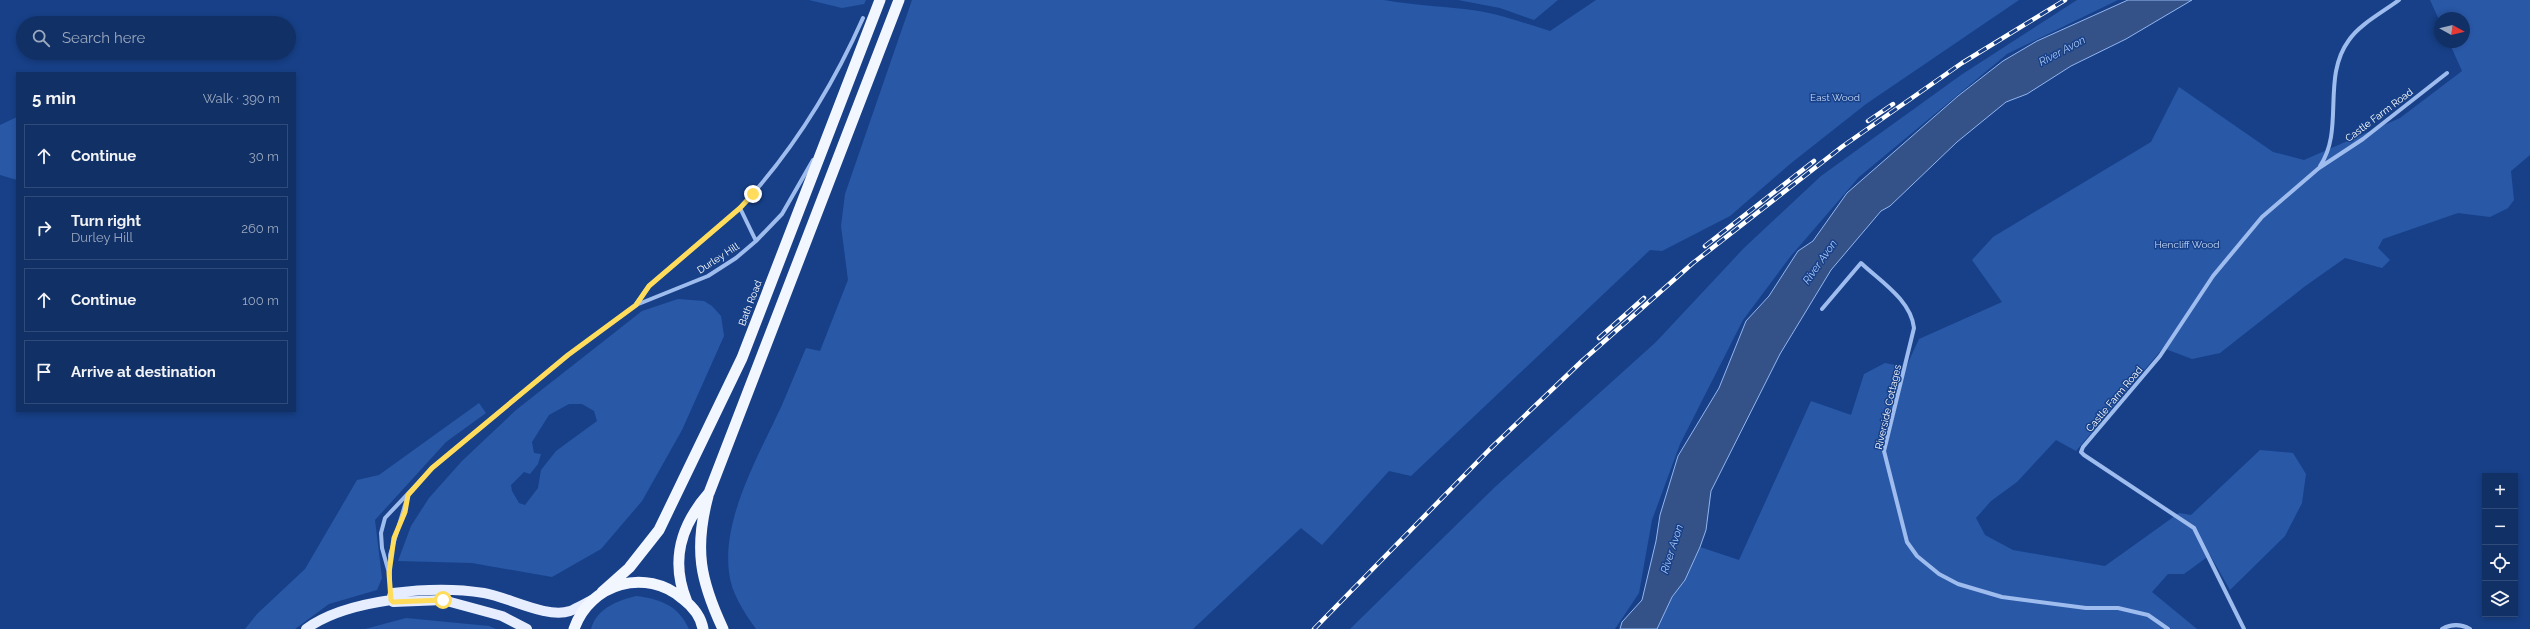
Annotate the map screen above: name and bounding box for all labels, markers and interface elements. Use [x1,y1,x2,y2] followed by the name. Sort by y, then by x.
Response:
[2434,12,2470,48] north arrow
[16,16,296,60] search box
[30,27,52,49] icon: search
[62,29,145,47] text: Search here
[2036,33,2088,69] water label: River Avon
[2343,86,2415,144] street label: Castle Farm Road
[32,88,76,108] text: 5 min
[203,91,280,106] text: Walk · 390 m
[1810,92,1860,103] park label: East Wood
[33,145,55,167] icon: ahead
[71,147,136,165] text: Continue
[249,149,279,164] text: 30 m
[744,185,762,203] route end
[71,212,141,230] text: Turn right
[33,217,55,239] icon: right
[241,221,279,236] text: 260 m
[71,230,133,245] text: Durley Hill
[1800,237,1840,287] water label: River Avon
[2154,239,2220,250] park label: Hencliff Wood
[695,240,741,276] street label: Durley Hill
[736,279,764,327] street label: Bath Road
[33,289,55,311] icon: ahead
[71,291,136,309] text: Continue
[242,293,279,308] text: 100 m
[33,361,55,383] icon: arrive
[71,363,216,381] text: Arrive at destination
[1873,363,1903,450] street label: Riverside Cottages
[2084,364,2144,434] street label: Castle Farm Road
[2482,473,2518,617] map controls
[2482,473,2518,509] button: +
[2482,509,2518,545] button: −
[1658,523,1686,575] water label: River Avon
[2482,545,2518,581] button: locate
[2482,581,2518,617] button: layers
[434,591,452,609] route start

